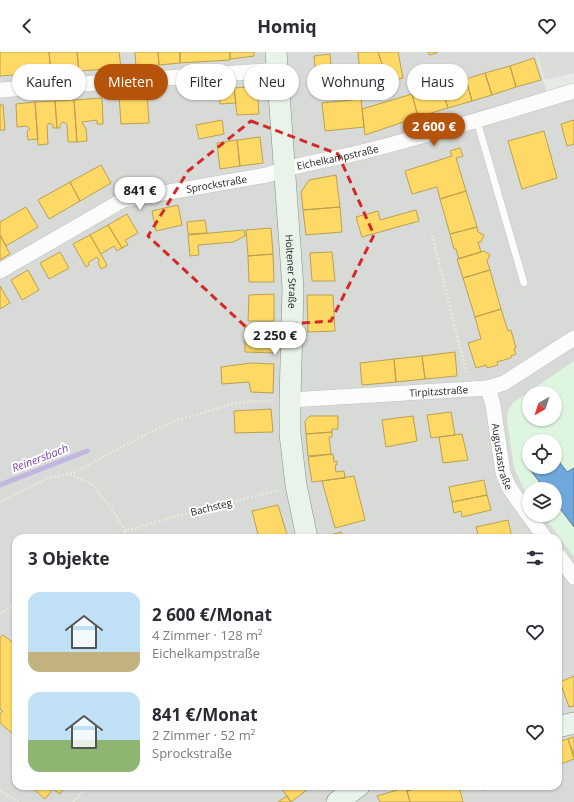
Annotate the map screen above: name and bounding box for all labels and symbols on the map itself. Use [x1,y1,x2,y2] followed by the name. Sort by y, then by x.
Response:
[397,113,471,147] pin: 2 600 €
[295,141,380,173] street label: Eichelkampstraße
[185,172,249,196] street label: Sprockstraße
[112,177,168,211] pin: 841 €
[282,234,300,309] street label: Holtener Straße
[238,322,312,356] pin: 2 250 €
[409,382,469,400] street label: Tirpitzstraße
[522,386,562,426] north arrow
[489,422,516,492] street label: Augustastraße
[9,440,70,475] water label: Reinersbach
[189,495,234,519] street label: Bachsteg

